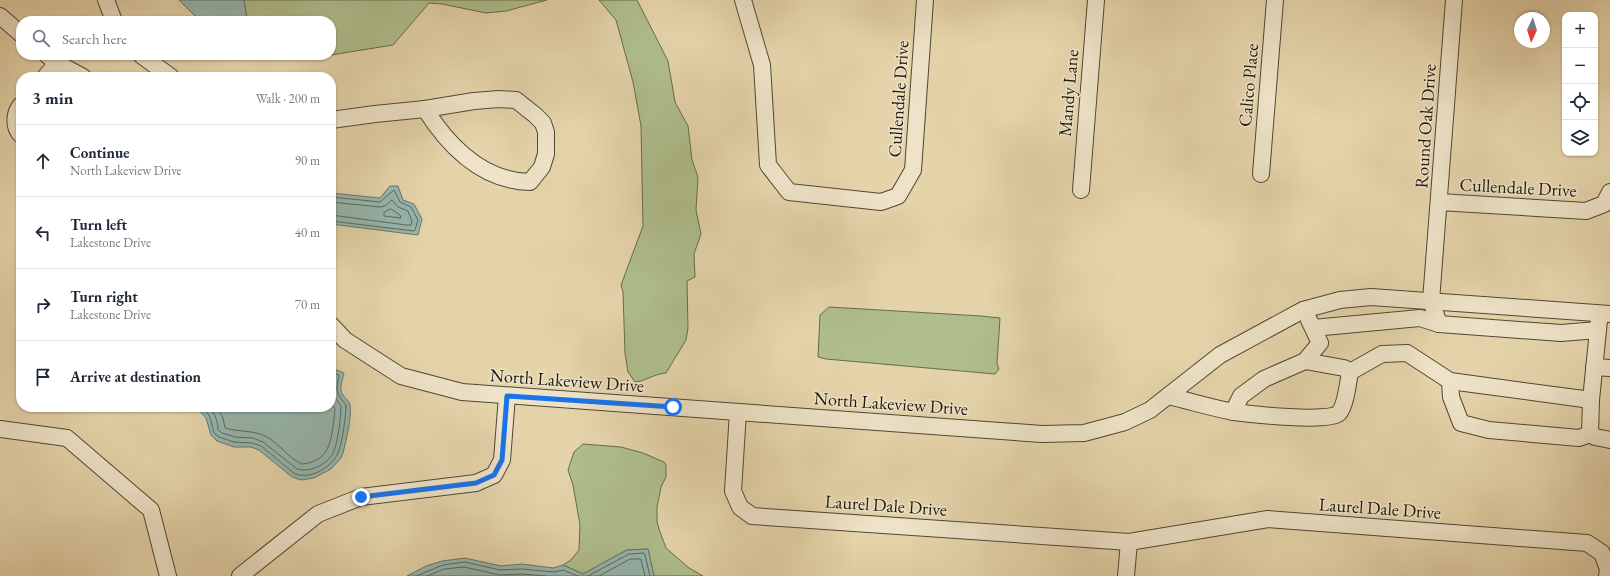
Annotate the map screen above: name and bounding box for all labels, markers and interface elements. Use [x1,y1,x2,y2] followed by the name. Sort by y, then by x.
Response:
[1514,12,1550,48] north arrow
[1562,12,1598,156] map controls
[1562,12,1598,48] button: +
[16,16,336,60] search box
[30,27,52,49] icon: search
[62,29,127,48] text: Search here
[882,40,914,158] street label: Cullendale Drive
[1233,42,1263,128] street label: Calico Place
[1053,48,1083,138] street label: Mandy Lane
[1562,48,1598,84] button: −
[1409,63,1441,189] street label: Round Oak Drive
[1562,84,1598,120] button: locate
[32,87,73,109] text: 3 min
[256,90,320,107] text: Walk · 200 m
[1562,120,1598,156] button: layers
[70,143,130,162] text: Continue
[32,150,54,172] icon: ahead
[295,152,320,169] text: 90 m
[70,162,182,179] text: North Lakeview Drive
[1459,172,1577,202] street label: Cullendale Drive
[70,215,127,234] text: Turn left
[32,222,54,244] icon: left
[295,224,320,241] text: 40 m
[70,234,151,251] text: Lakestone Drive
[70,287,138,306] text: Turn right
[32,294,54,316] icon: right
[295,296,320,313] text: 70 m
[70,306,151,323] text: Lakestone Drive
[489,363,645,397] street label: North Lakeview Drive
[32,366,54,388] icon: arrive
[70,367,201,386] text: Arrive at destination
[813,386,969,420] street label: North Lakeview Drive
[664,398,682,416] route start
[352,488,370,506] route end
[824,489,948,521] street label: Laurel Dale Drive
[1318,492,1442,524] street label: Laurel Dale Drive

